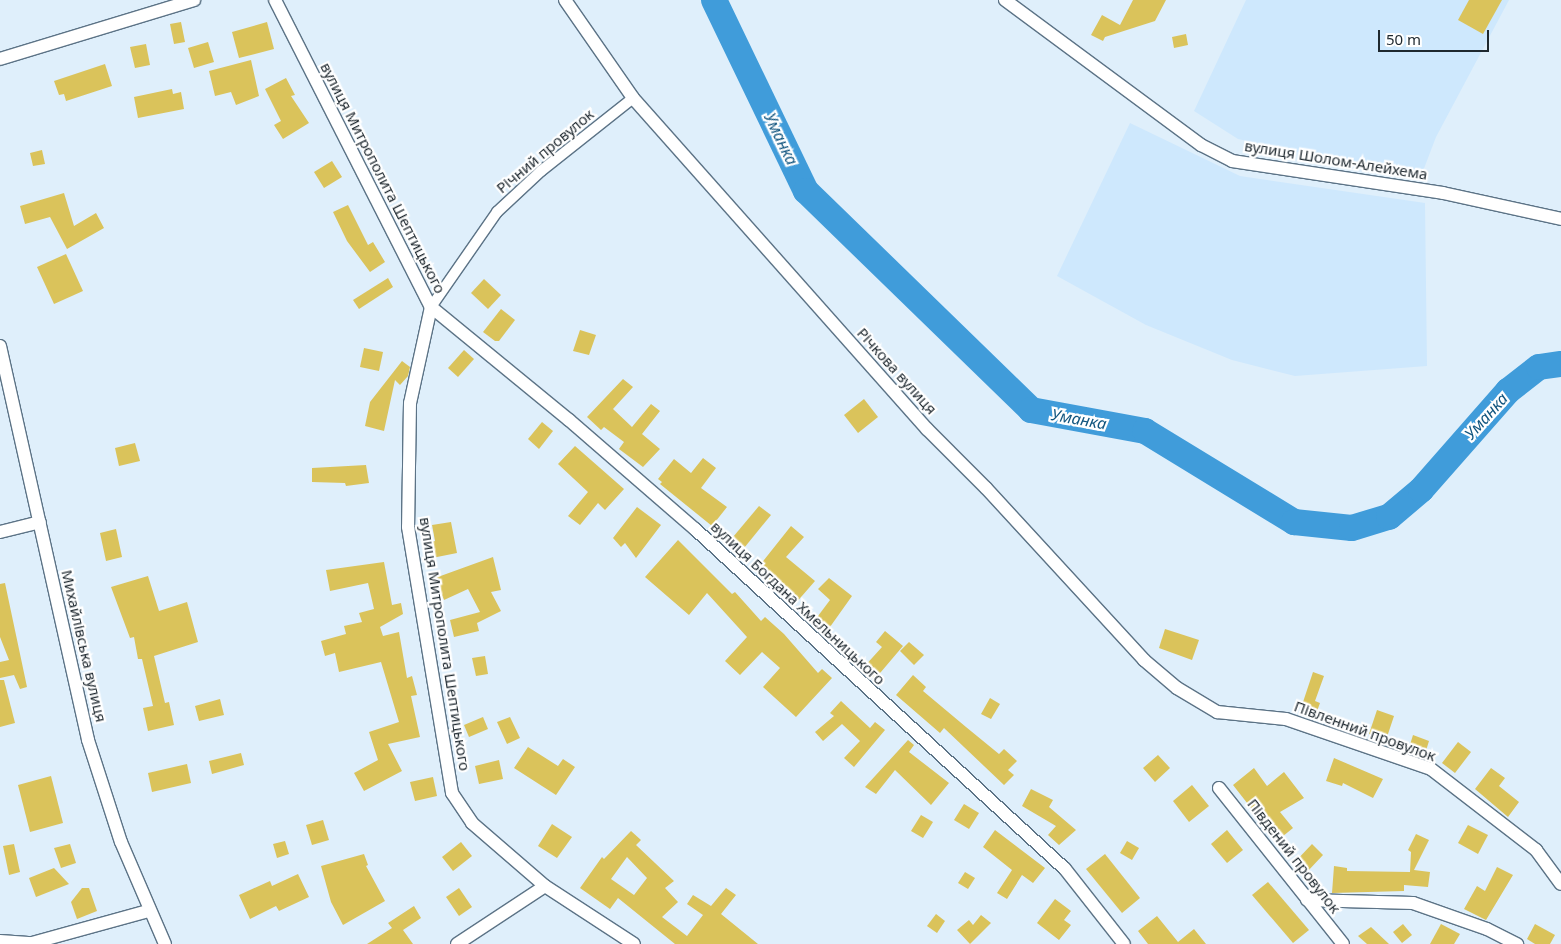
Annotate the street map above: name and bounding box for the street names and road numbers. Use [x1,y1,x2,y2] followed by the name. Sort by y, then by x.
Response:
[317,60,449,296] street label: вулиця Митрополита Шептицького
[493,105,597,197] street label: Річний провулок
[1243,137,1429,183] street label: вулиця Шолом-Алейхема
[853,324,941,418] street label: Річкова вулиця
[416,516,474,772] street label: вулиця Митрополита Шептицького
[707,518,889,688] street label: вулиця Богдана Хмельницького
[58,568,110,724] street label: Михайлівська вулиця
[1292,697,1438,765] street label: Півленний провулок
[1244,795,1344,917] street label: Південий провулок

